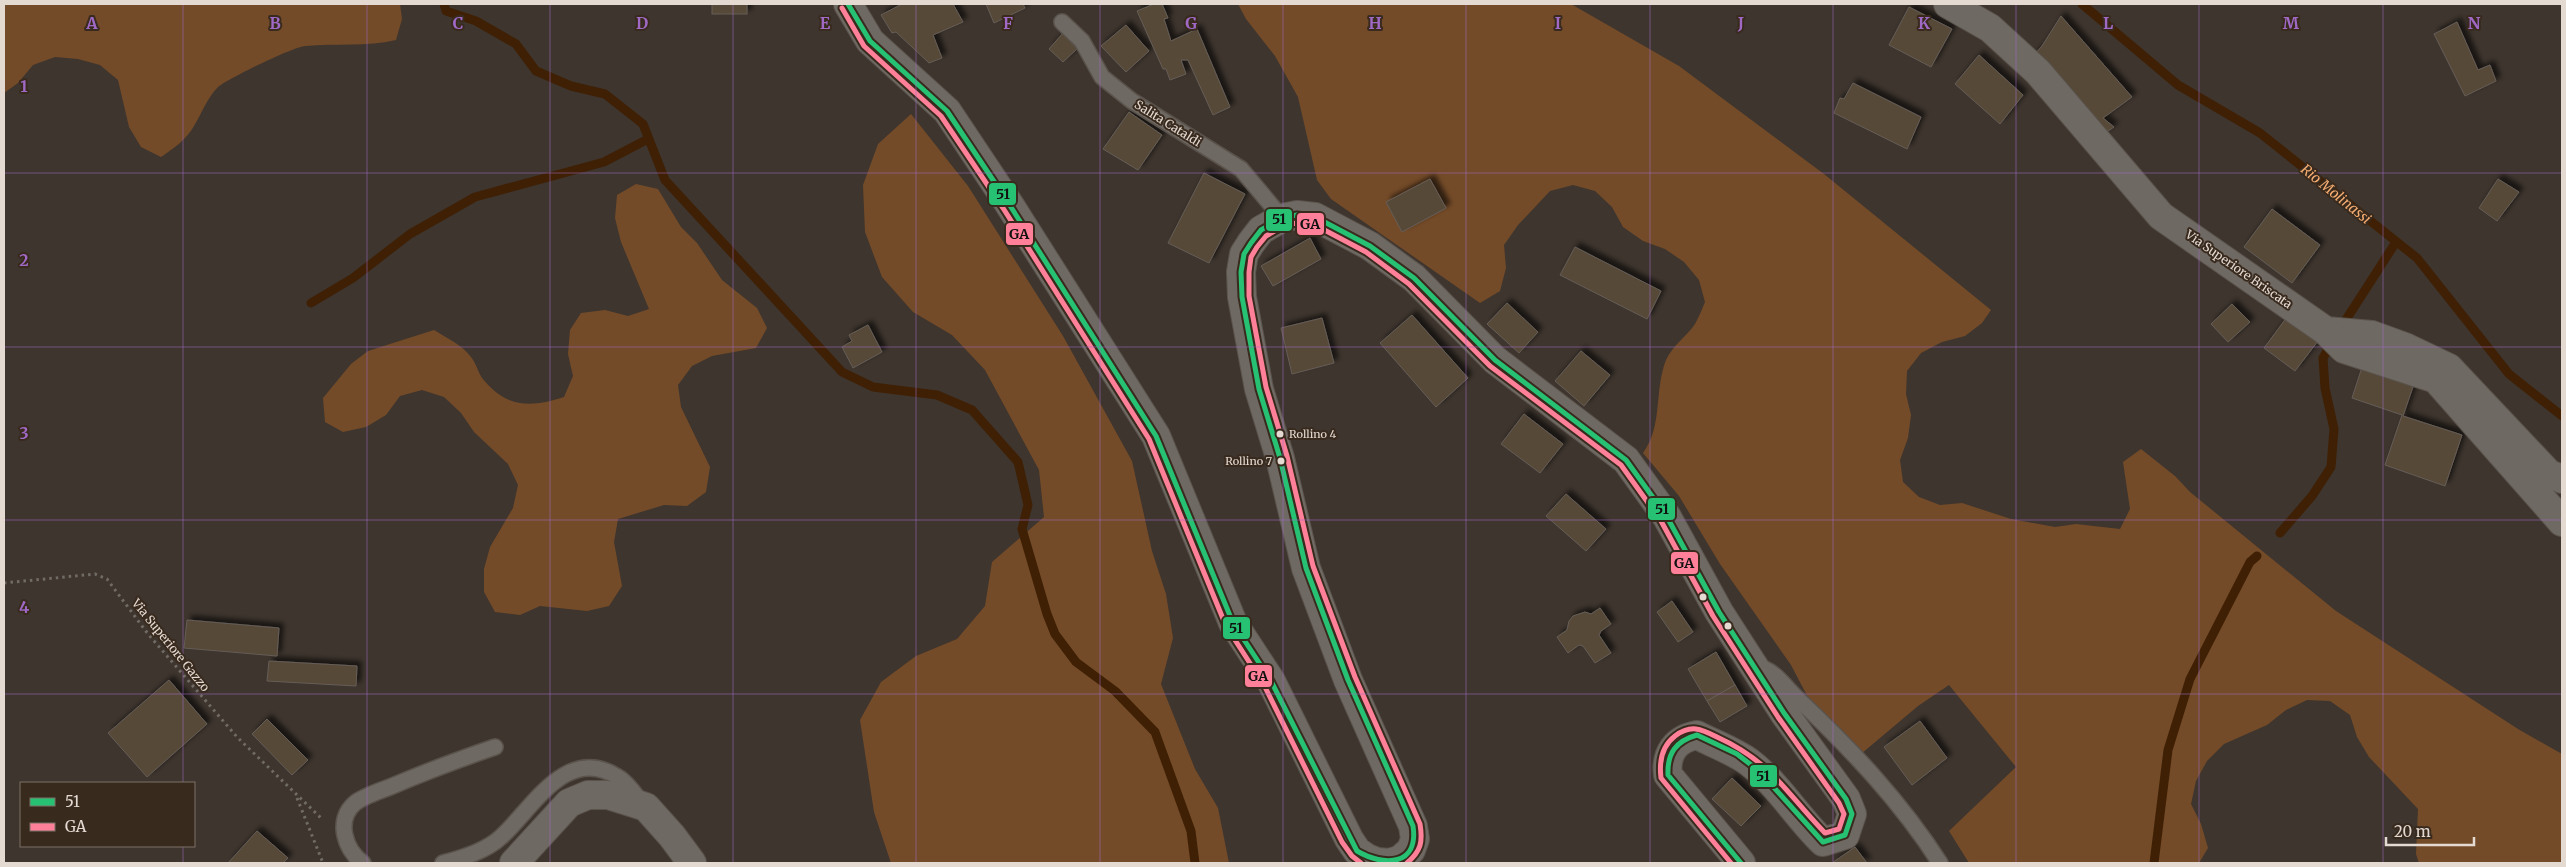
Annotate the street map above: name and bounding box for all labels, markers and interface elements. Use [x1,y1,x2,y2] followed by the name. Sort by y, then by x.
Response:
[85,13,98,33] text: A
[269,13,281,33] text: B
[453,13,463,33] text: C
[636,13,648,33] text: D
[820,13,831,33] text: E
[1003,13,1013,33] text: F
[1185,13,1197,33] text: G
[1368,13,1382,33] text: H
[1555,13,1561,33] text: I
[1737,13,1744,33] text: J
[1918,13,1930,33] text: K
[2103,13,2113,33] text: L
[2283,13,2300,33] text: M
[2468,13,2481,33] text: N
[20,76,28,96] text: 1
[1132,97,1204,149] street label: Salita Cataldi
[2297,160,2375,228] water label: Rio Molinassi
[988,182,1017,206] line badge: 51
[996,185,1011,203] text: 51
[1265,208,1293,232] line badge: 51
[1272,210,1287,228] text: 51
[1296,212,1325,236] line badge: GA
[1300,215,1321,233] text: GA
[1005,222,1034,246] line badge: GA
[1009,225,1030,243] text: GA
[2182,226,2296,312] street label: Via Superiore Briscata
[19,250,29,270] text: 2
[19,423,29,443] text: 3
[1289,427,1337,441] place label: Rollino 4
[1275,429,1285,439] marker: Rollino 4
[1225,454,1272,468] place label: Rollino 7
[1276,456,1286,466] marker: Rollino 7
[1647,497,1676,521] line badge: 51
[1655,500,1670,518] text: 51
[1670,551,1699,575] line badge: GA
[1674,554,1695,572] text: GA
[1698,592,1708,602] unlabelled marker
[128,595,213,694] street label: Via Superiore Gazzo
[19,597,29,617] text: 4
[1222,616,1251,640] line badge: 51
[1229,619,1244,637] text: 51
[1723,621,1733,631] unlabelled marker
[1244,664,1273,688] line badge: GA
[1248,667,1269,685] text: GA
[1749,764,1778,788] line badge: 51
[1756,767,1771,785] text: 51
[20,782,195,847] legend
[65,792,80,811] text: 51
[2386,814,2474,846] scale bar
[65,817,87,836] text: GA
[2394,822,2431,841] text: 20 m

